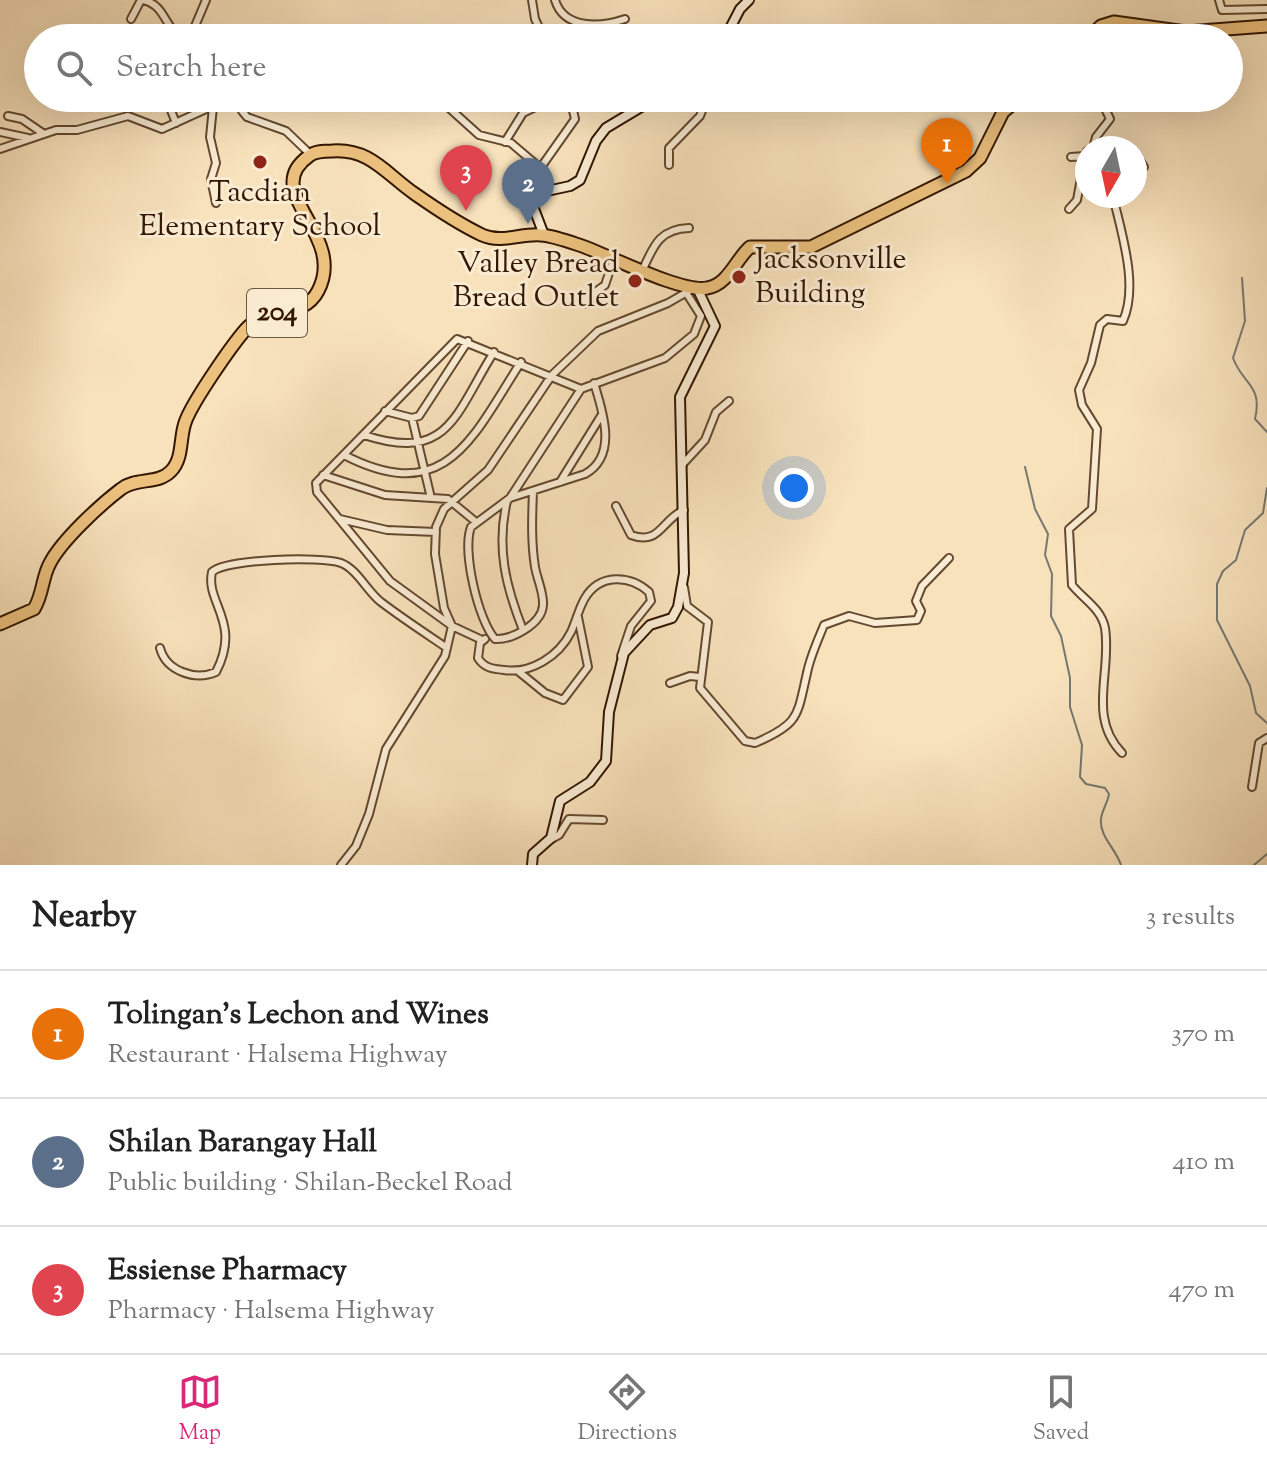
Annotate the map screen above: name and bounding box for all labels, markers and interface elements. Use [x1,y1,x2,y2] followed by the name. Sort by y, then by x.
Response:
[24,24,1243,112] search box
[52,46,96,90] icon: search
[116,47,266,90] text: Search here
[921,118,973,184] pin: 1
[1075,136,1147,208] north arrow
[440,145,492,211] pin: 3
[251,153,269,171] marker: Tacdian Elementary School
[502,158,554,224] pin: 2
[139,172,381,249] place label: Tacdian Elementary School
[753,239,907,316] place label: Jacksonville Building
[453,243,619,320] place label: Valley Bread Bread Outlet
[730,268,748,286] marker: Jacksonville Building
[626,272,644,290] marker: Valley Bread Bread Outlet
[247,289,307,337] road number: 204
[774,468,814,508] your location
[32,893,137,942] text: Nearby
[1146,899,1235,936] text: 3 results
[108,994,489,1037] text: Tolingan's Lechon and Wines
[54,1016,62,1053] text: 1
[1171,1016,1235,1053] text: 370 m
[108,1037,448,1074] text: Restaurant · Halsema Highway
[108,1122,377,1165] text: Shilan Barangay Hall
[52,1144,64,1181] text: 2
[1173,1144,1235,1181] text: 410 m
[108,1165,512,1202] text: Public building · Shilan-Beckel Road
[108,1250,347,1293] text: Essiense Pharmacy
[53,1272,63,1309] text: 3
[1169,1272,1235,1309] text: 470 m
[108,1293,435,1330] text: Pharmacy · Halsema Highway
[178,1370,222,1450] tab: Map
[578,1370,677,1450] tab: Directions
[1033,1370,1089,1450] tab: Saved

